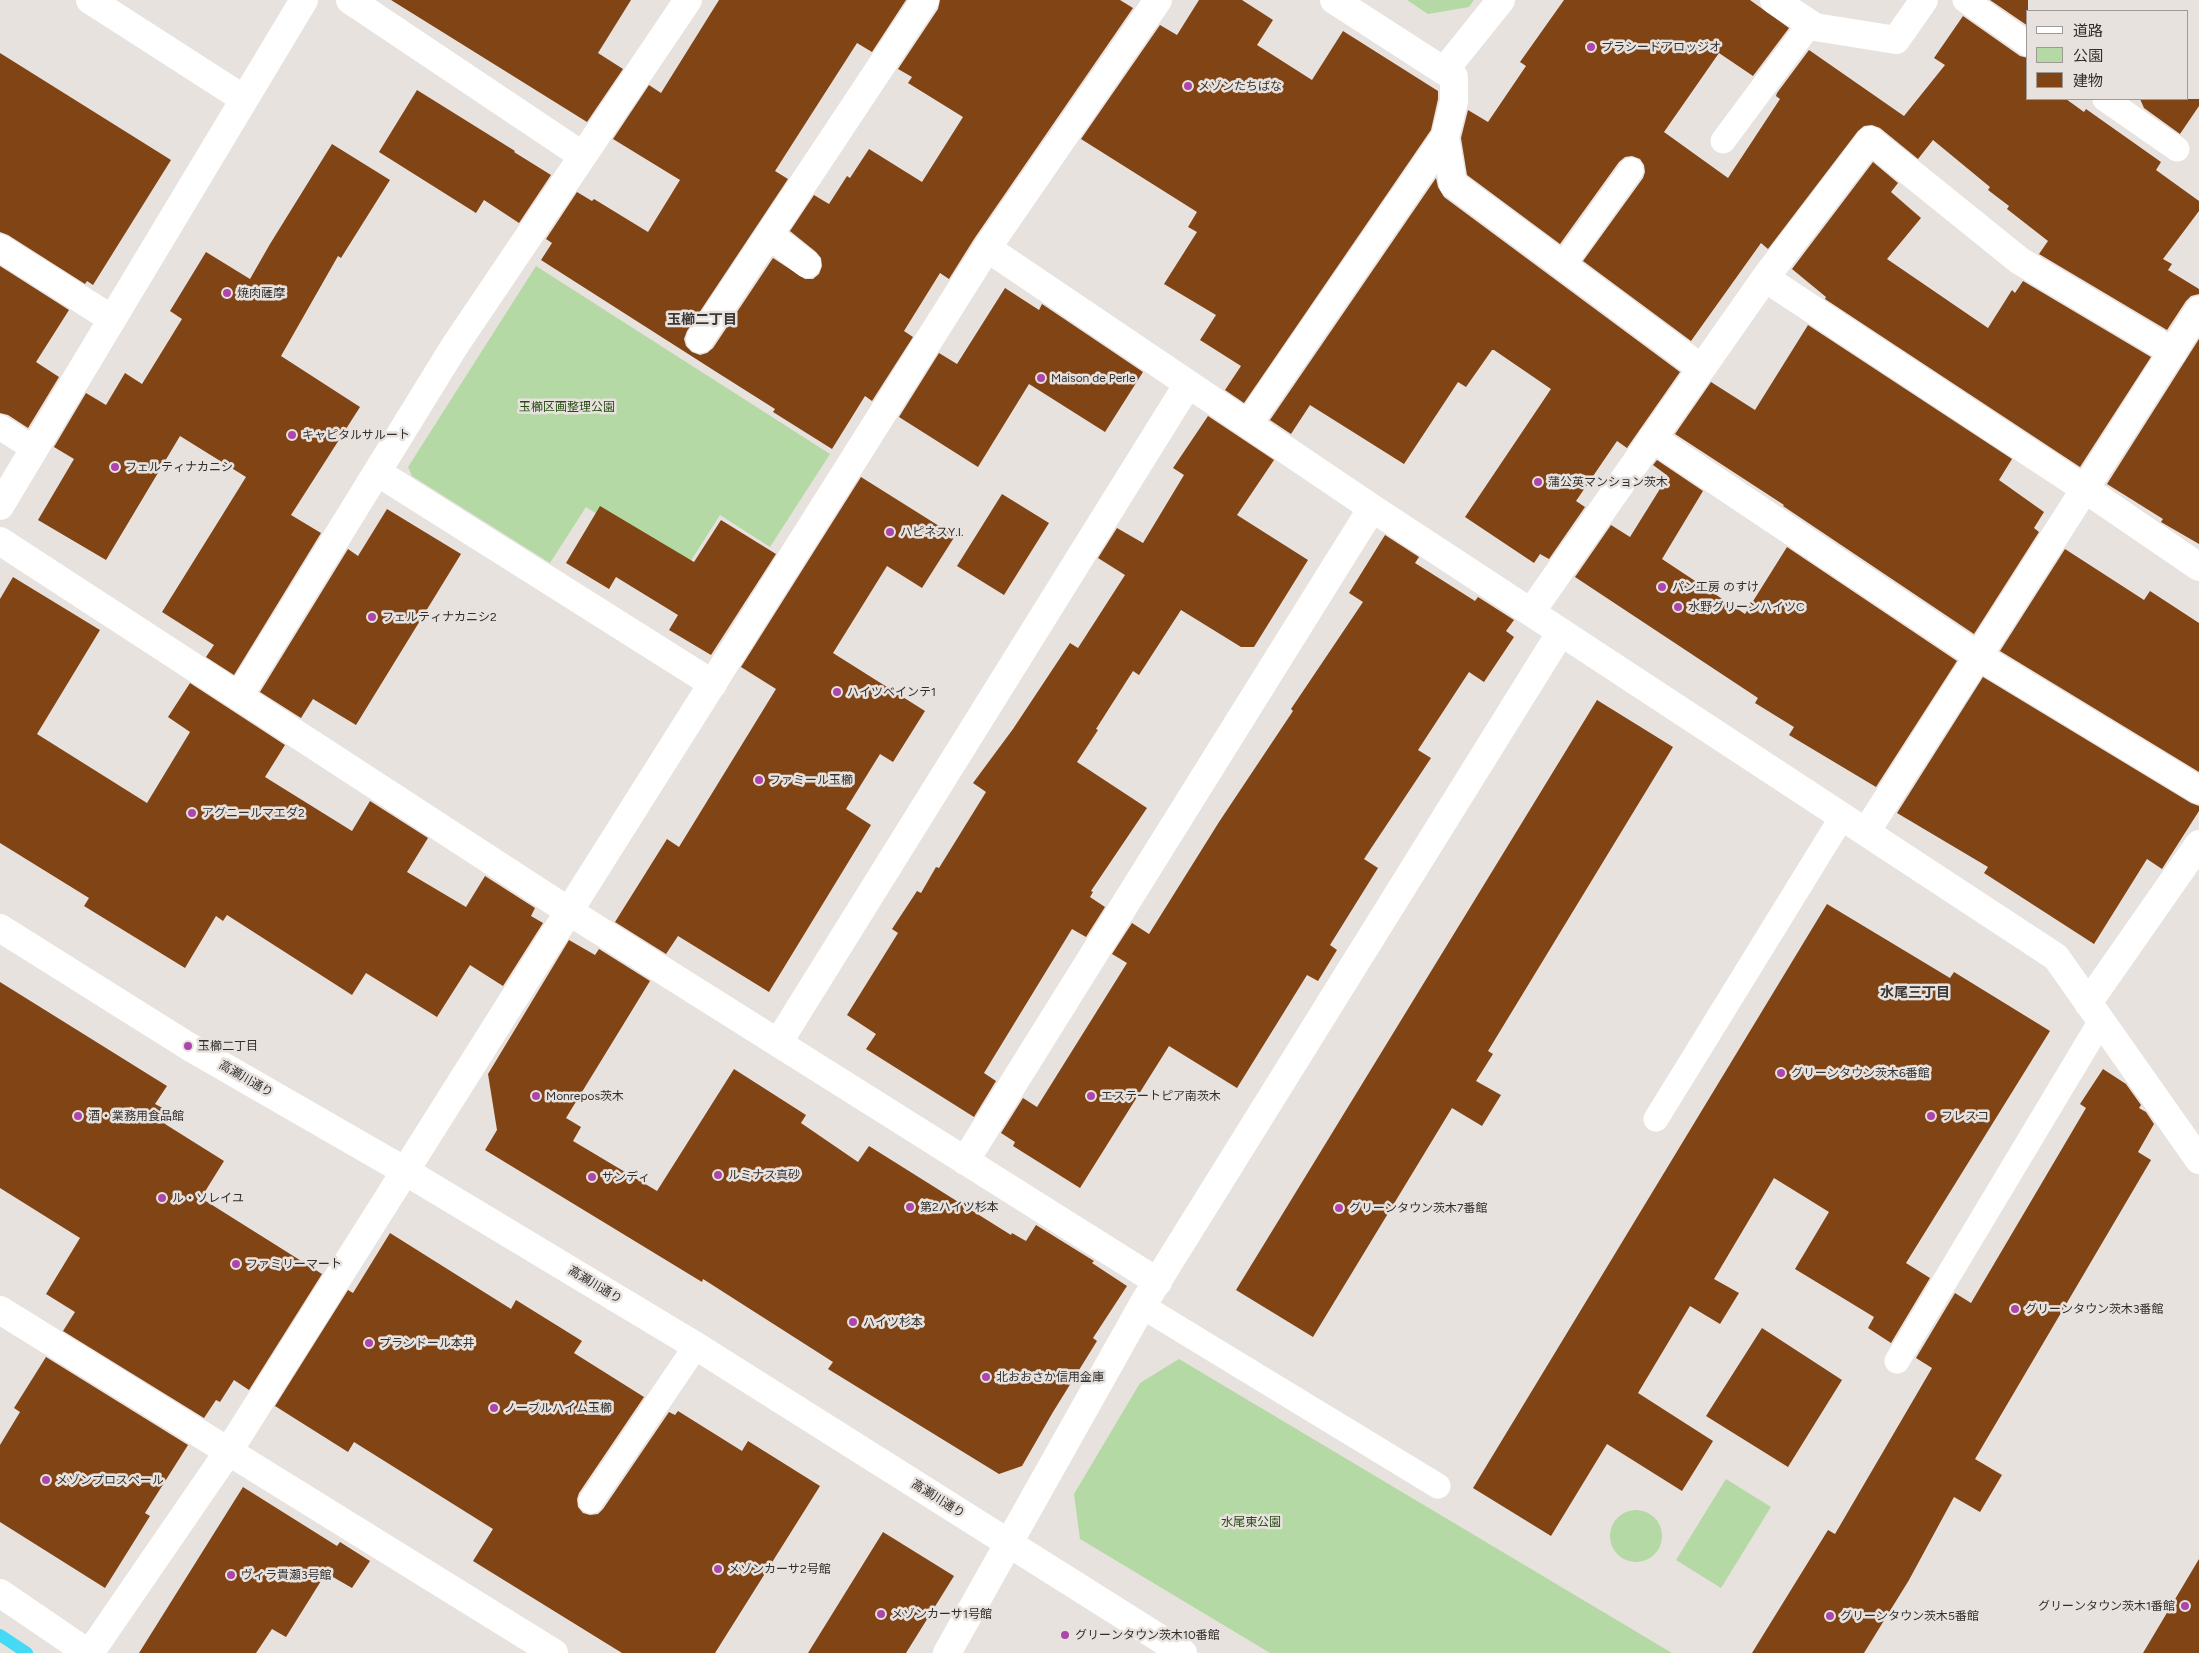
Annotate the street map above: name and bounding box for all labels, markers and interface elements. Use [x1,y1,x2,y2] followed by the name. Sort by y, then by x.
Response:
[2026,10,2189,100] legend
[2073,22,2103,40] text: 道路
[1601,40,1721,54] place label: プラシードアロッジオ
[1585,41,1597,53] marker: プラシードアロッジオ
[2073,47,2103,65] text: 公園
[2073,72,2103,90] text: 建物
[1198,79,1282,93] place label: メゾンたちばな
[1182,80,1194,92] marker: メゾンたちばな
[237,286,285,300] place label: 焼肉薩摩
[221,287,233,299] marker: 焼肉薩摩
[667,312,737,328] district label: 玉櫛二丁目
[1051,371,1135,385] place label: Maison de Perle
[1035,372,1047,384] marker: Maison de Perle
[519,400,615,414] park label: 玉櫛区画整理公園
[302,428,410,442] place label: キャピタルサルート
[286,429,298,441] marker: キャピタルサルート
[125,460,233,474] place label: フェルティナカニシ
[109,461,121,473] marker: フェルティナカニシ
[1548,475,1668,489] place label: 蒲公英マンション茨木
[1532,476,1544,488] marker: 蒲公英マンション茨木
[900,525,963,539] place label: ハピネスY.I.
[884,526,896,538] marker: ハピネスY.I.
[1672,580,1759,594] place label: パン工房 のすけ
[1656,581,1668,593] marker: パン工房 のすけ
[1688,600,1805,614] place label: 水野グリーンハイツC
[1672,601,1684,613] marker: 水野グリーンハイツC
[382,610,497,624] place label: フェルティナカニシ2
[366,611,378,623] marker: フェルティナカニシ2
[847,685,936,699] place label: ハイツベインテ1
[831,686,843,698] marker: ハイツベインテ1
[769,773,853,787] place label: ファミール玉櫛
[753,774,765,786] marker: ファミール玉櫛
[202,806,305,820] place label: アグニールマエダ2
[186,807,198,819] marker: アグニールマエダ2
[1880,985,1950,1001] district label: 水尾三丁目
[198,1039,258,1053] place label: 玉櫛二丁目
[182,1040,194,1052] marker: 玉櫛二丁目
[216,1058,276,1100] street label: 高瀬川通り
[1791,1066,1930,1080] place label: グリーンタウン茨木6番館
[1775,1067,1787,1079] marker: グリーンタウン茨木6番館
[546,1089,624,1103] place label: Monrepos茨木
[1101,1089,1221,1103] place label: エステートピア南茨木
[530,1090,542,1102] marker: Monrepos茨木
[1085,1090,1097,1102] marker: エステートピア南茨木
[88,1109,184,1123] place label: 酒・業務用食品館
[1941,1109,1989,1123] place label: フレスコ
[72,1110,84,1122] marker: 酒・業務用食品館
[1925,1110,1937,1122] marker: フレスコ
[728,1168,800,1182] place label: ルミナス真砂
[712,1169,724,1181] marker: ルミナス真砂
[602,1170,650,1184] place label: サンディ
[586,1171,598,1183] marker: サンディ
[172,1191,244,1205] place label: ル・ソレイユ
[156,1192,168,1204] marker: ル・ソレイユ
[920,1200,999,1214] place label: 第2ハイツ杉本
[904,1201,916,1213] marker: 第2ハイツ杉本
[1349,1201,1487,1215] place label: グリーンタウン茨木7番館
[1333,1202,1345,1214] marker: グリーンタウン茨木7番館
[246,1257,342,1271] place label: ファミリーマート
[230,1258,242,1270] marker: ファミリーマート
[566,1263,624,1307] street label: 高瀬川通り
[2025,1302,2164,1316] place label: グリーンタウン茨木3番館
[2009,1303,2021,1315] marker: グリーンタウン茨木3番館
[863,1315,923,1329] place label: ハイツ杉本
[847,1316,859,1328] marker: ハイツ杉本
[379,1336,475,1350] place label: プランドール本井
[363,1337,375,1349] marker: プランドール本井
[996,1370,1104,1384] place label: 北おおさか信用金庫
[980,1371,992,1383] marker: 北おおさか信用金庫
[504,1401,612,1415] place label: ノーブルハイム玉櫛
[488,1402,500,1414] marker: ノーブルハイム玉櫛
[56,1473,164,1487] place label: メゾンプロスペール
[40,1474,52,1486] marker: メゾンプロスペール
[909,1477,967,1521] street label: 高瀬川通り
[1221,1515,1281,1529] park label: 水尾東公園
[728,1562,831,1576] place label: メゾンカーサ2号館
[712,1563,724,1575] marker: メゾンカーサ2号館
[241,1568,332,1582] place label: ヴィラ貴瀬3号館
[225,1569,237,1581] marker: ヴィラ貴瀬3号館
[2038,1599,2175,1613] place label: グリーンタウン茨木1番館
[2179,1600,2191,1612] marker: グリーンタウン茨木1番館
[891,1607,992,1621] place label: メゾンカーサ1号館
[875,1608,887,1620] marker: メゾンカーサ1号館
[1840,1609,1979,1623] place label: グリーンタウン茨木5番館
[1824,1610,1836,1622] marker: グリーンタウン茨木5番館
[1075,1628,1220,1642] place label: グリーンタウン茨木10番館
[1059,1629,1071,1641] marker: グリーンタウン茨木10番館

